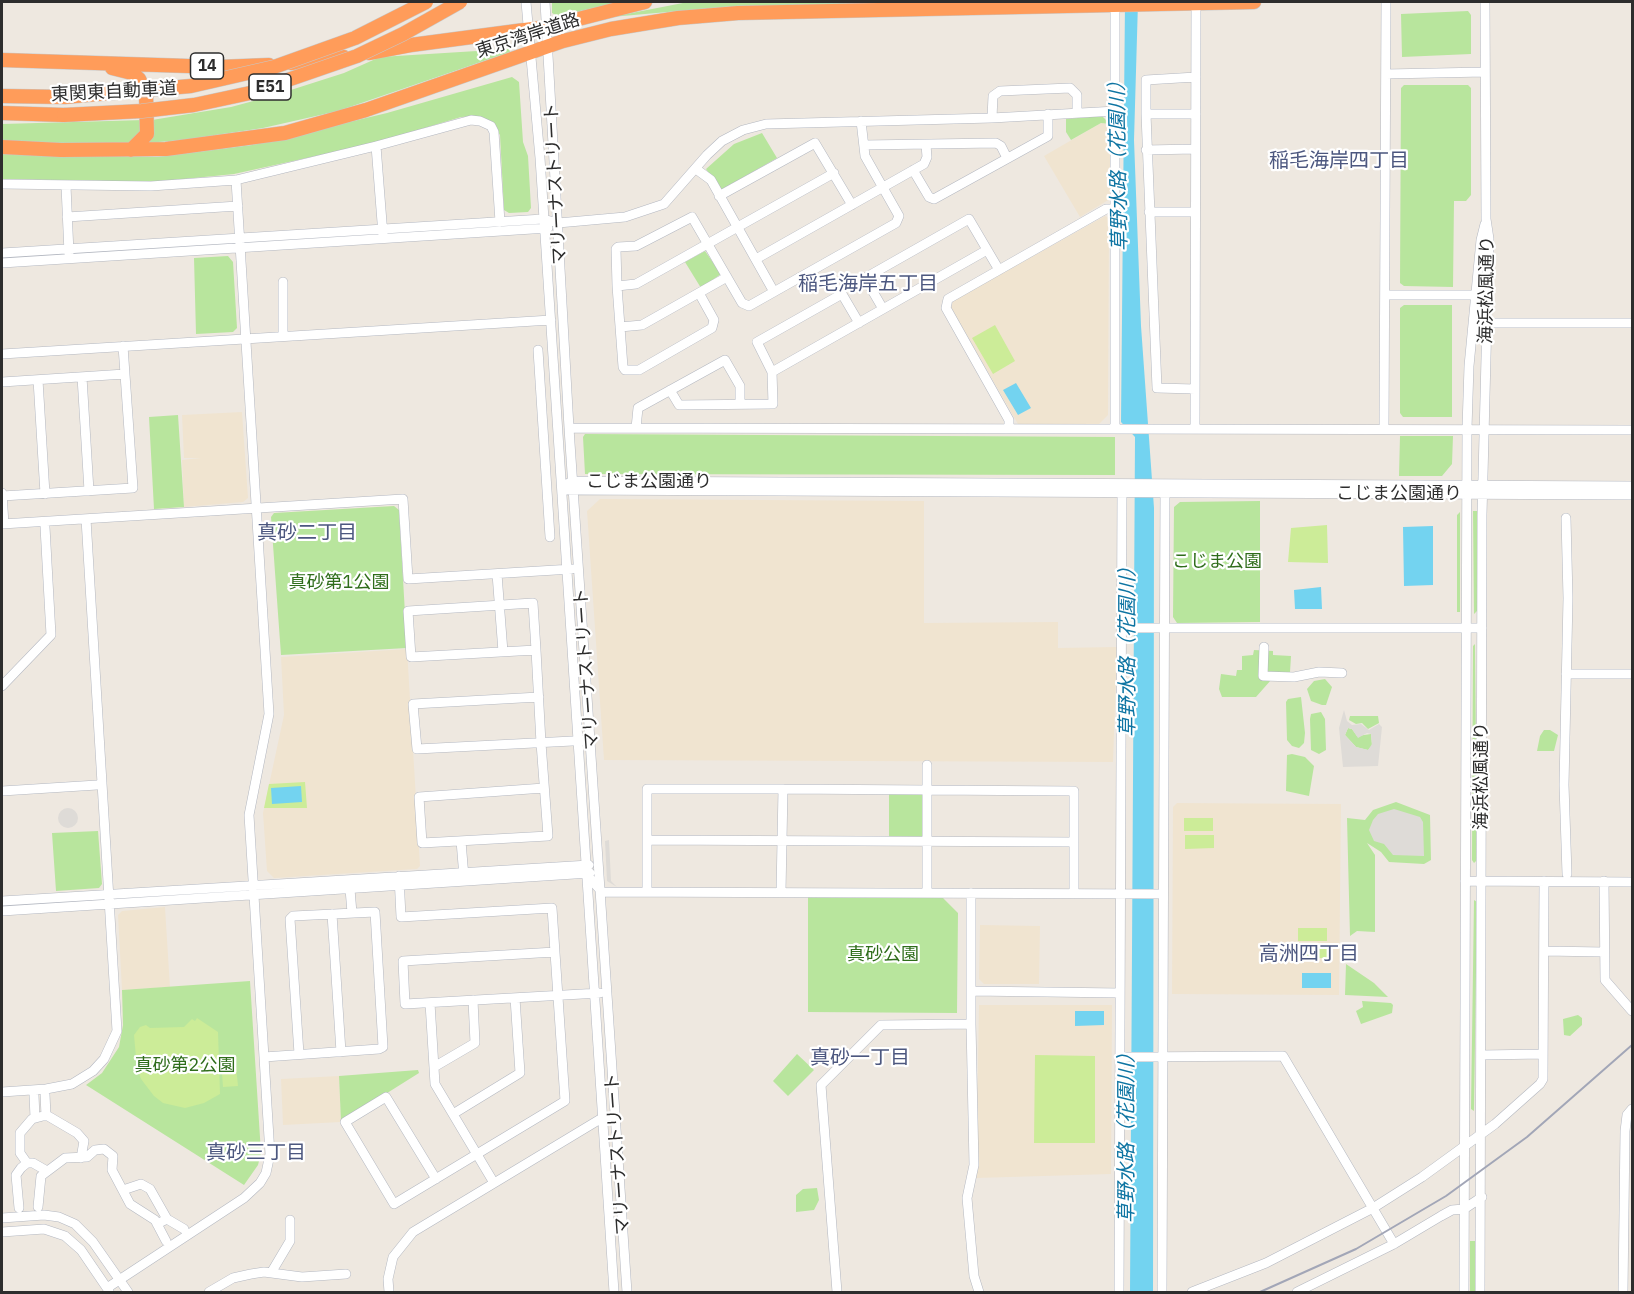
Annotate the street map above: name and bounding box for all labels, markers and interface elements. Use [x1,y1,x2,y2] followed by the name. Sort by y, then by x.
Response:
[473,9,583,63] street label: 東京湾岸道路
[190,53,224,79] road number: 14
[1105,71,1133,251] water label: 草野水路（花園川）
[249,74,291,100] road number: E51
[51,78,177,106] street label: 東関東自動車道
[541,103,571,265] street label: マリーナストリート
[1269,149,1409,173] district label: 稲毛海岸四丁目
[1475,236,1499,344] street label: 海浜松風通り
[798,272,938,296] district label: 稲毛海岸五丁目
[586,471,712,493] street label: こじま公園通り
[1336,483,1462,505] street label: こじま公園通り
[257,521,357,545] district label: 真砂二丁目
[1172,551,1262,573] park label: こじま公園
[1116,557,1140,737] water label: 草野水路（花園川）
[289,572,389,594] park label: 真砂第1公園
[571,587,603,751] street label: マリーナストリート
[1471,722,1493,830] street label: 海浜松風通り
[1259,942,1359,966] district label: 高洲四丁目
[847,944,919,966] park label: 真砂公園
[1115,1043,1139,1223] water label: 草野水路（花園川）
[810,1046,910,1070] district label: 真砂一丁目
[135,1055,235,1077] park label: 真砂第2公園
[602,1072,634,1236] street label: マリーナストリート
[206,1141,306,1165] district label: 真砂三丁目

